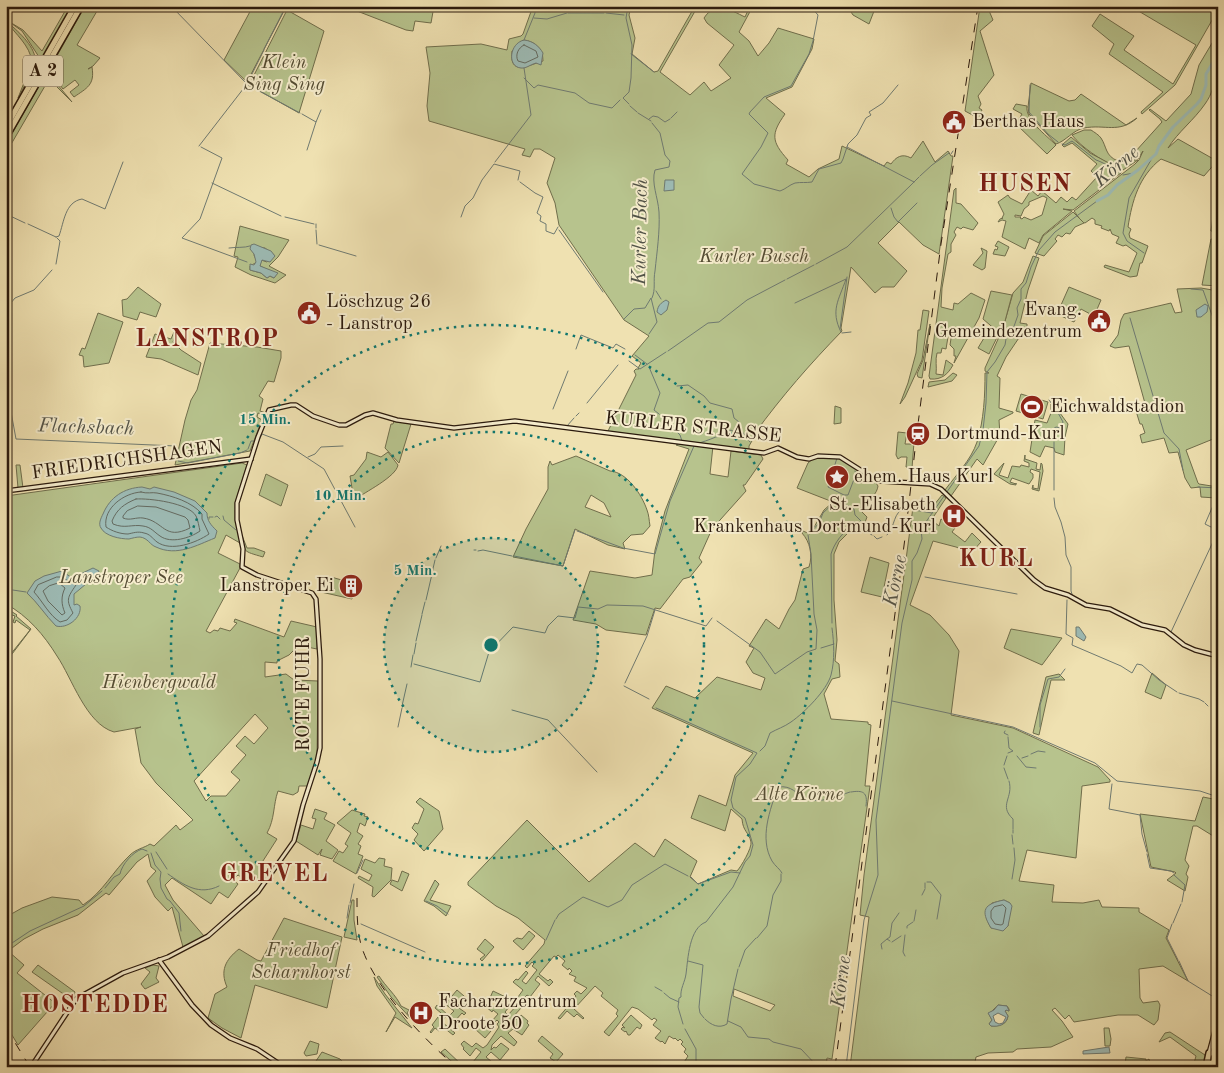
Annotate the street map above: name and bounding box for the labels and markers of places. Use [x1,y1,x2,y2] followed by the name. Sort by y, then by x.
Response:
[941,109,967,135] public building icon: Berthas Haus
[972,113,1084,132] place label: Berthas Haus
[326,293,431,334] place label: Löschzug 26 - Lanstrop
[296,300,322,326] public building icon: Löschzug 26 - Lanstrop
[935,301,1082,342] place label: Evang. Gemeindezentrum
[1086,308,1112,334] public building icon: Evang. Gemeindezentrum
[1019,394,1045,420] sports icon: Eichwaldstadion
[1050,398,1184,417] place label: Eichwaldstadion
[905,421,931,447] station icon: Dortmund-Kurl
[936,425,1065,444] place label: Dortmund-Kurl
[824,464,850,490] place icon: ehem. Haus Kurl
[854,468,993,487] place label: ehem. Haus Kurl
[693,496,936,537] place label: St.-Elisabeth Krankenhaus Dortmund-Kurl
[941,503,967,529] hospital icon: St.-Elisabeth Krankenhaus Dortmund-Kurl
[338,573,364,599] building icon: Lanstroper Ei
[220,577,334,596] place label: Lanstroper Ei
[482,636,500,654] centre of rings
[438,993,577,1034] place label: Facharztzentrum Droote 50
[408,1000,434,1026] hospital icon: Facharztzentrum Droote 50

